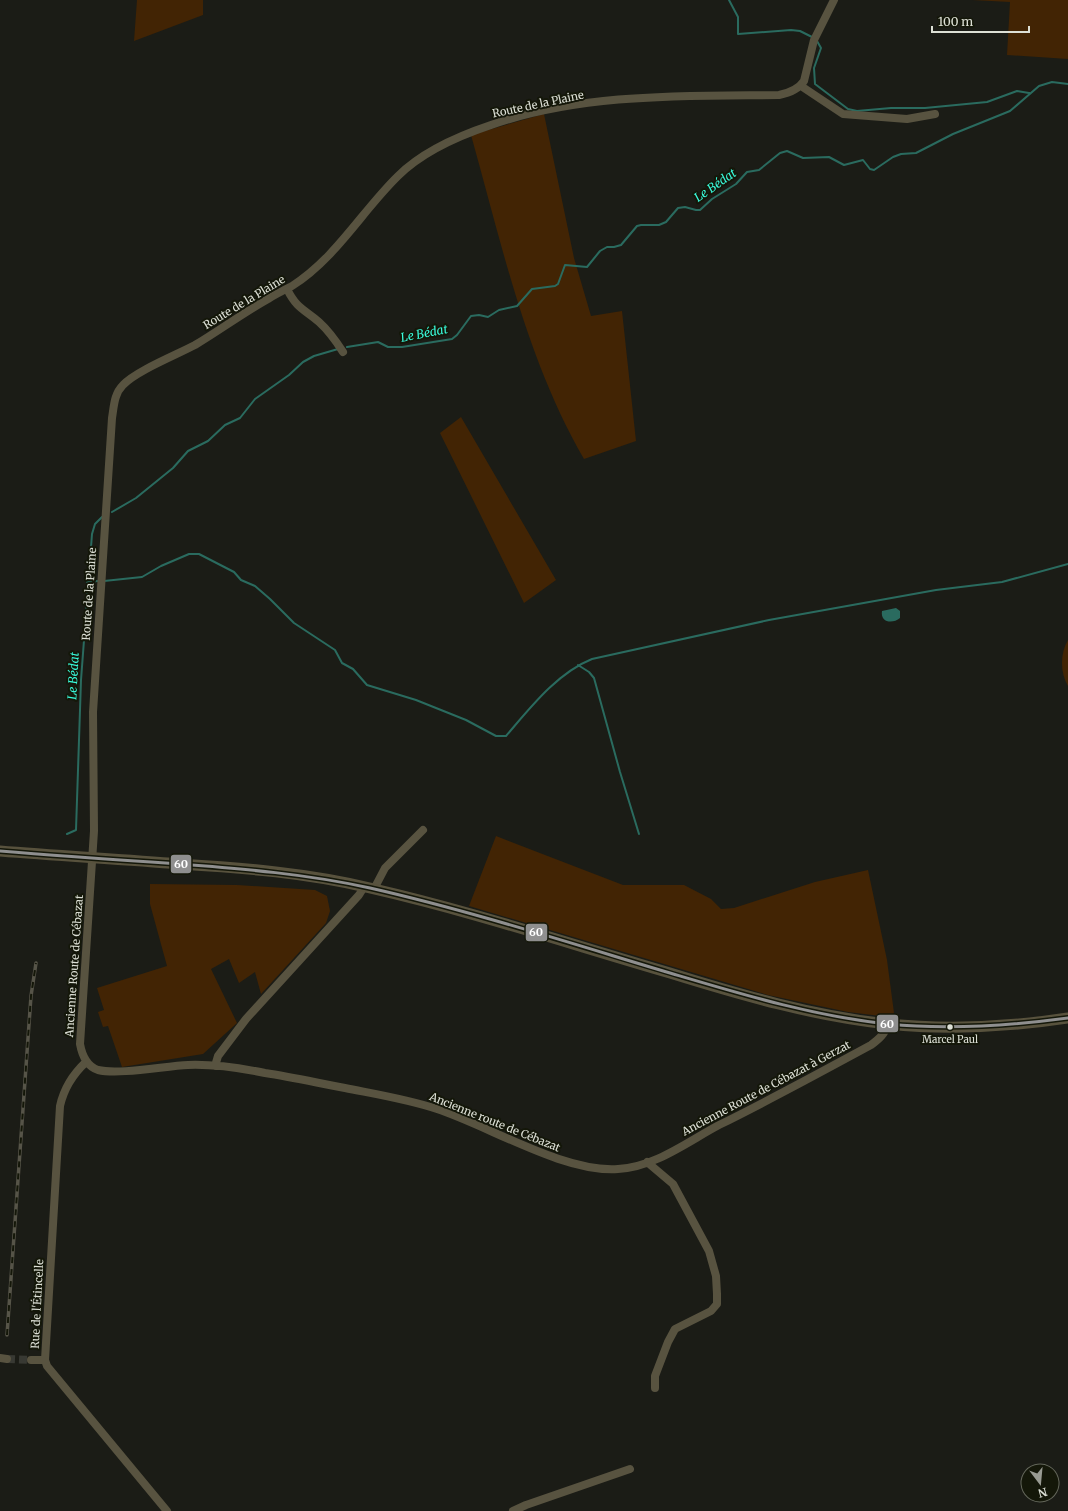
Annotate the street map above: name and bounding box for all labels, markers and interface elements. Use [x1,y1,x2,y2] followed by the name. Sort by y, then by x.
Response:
[932,8,1029,34] scale bar
[938,14,973,29] text: 100 m
[491,87,585,121] street label: Route de la Plaine
[691,165,740,205] water label: Le Bédat
[201,272,288,332] street label: Route de la Plaine
[399,321,450,345] water label: Le Bédat
[79,547,99,641] street label: Route de la Plaine
[64,651,82,700] water label: Le Bédat
[170,854,192,874] line badge: 60
[174,857,188,871] text: 60
[62,894,86,1039] street label: Ancienne Route de Cébazat
[525,923,548,942] line badge: 60
[529,925,543,939] text: 60
[876,1014,899,1033] line badge: 60
[880,1017,894,1031] text: 60
[945,1022,955,1032] marker: Marcel Paul
[922,1033,978,1046] place label: Marcel Paul
[678,1037,853,1139] street label: Ancienne Route de Cébazat à Gerzat
[427,1089,563,1155] street label: Ancienne route de Cébazat
[28,1259,46,1349] street label: Rue de l'Étincelle
[1020,1463,1060,1503] north arrow
[1036,1485,1049,1501] text: N

